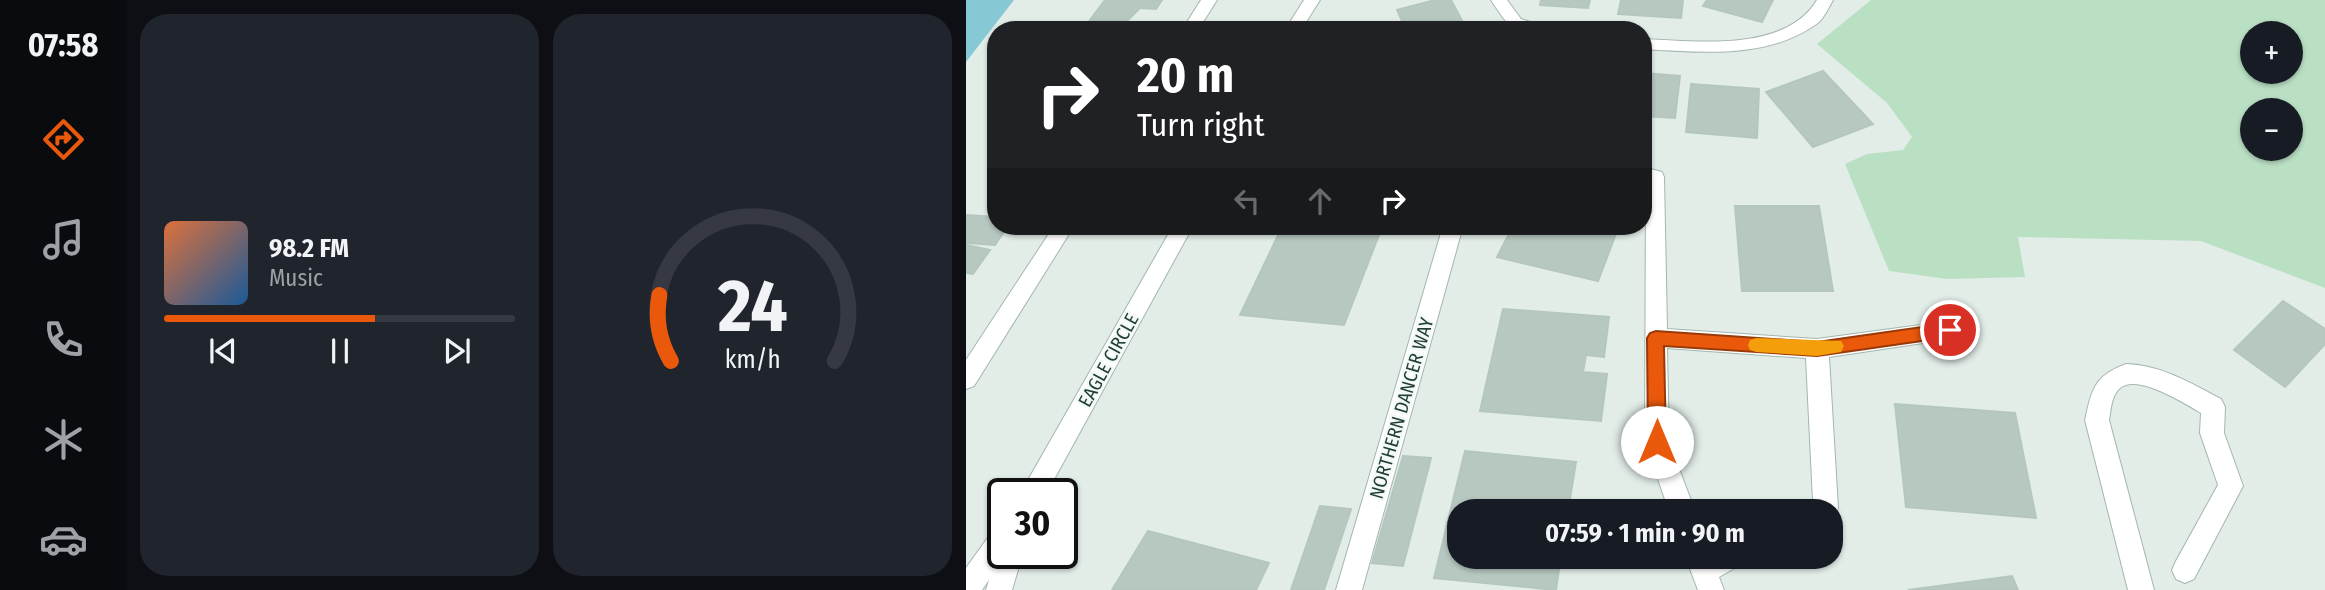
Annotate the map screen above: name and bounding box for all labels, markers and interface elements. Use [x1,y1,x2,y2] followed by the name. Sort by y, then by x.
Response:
[2240,21,2303,161] map controls
[2240,21,2303,84] button: +
[28,26,98,64] text: 07:58
[1137,46,1234,105] text: 20 m
[1022,49,1113,140] icon: right
[2240,98,2303,161] button: −
[1137,106,1264,144] text: Turn right
[39,115,88,164] icon: directions
[1228,182,1266,220] icon: left
[1301,182,1339,220] icon: ahead
[1374,182,1412,220] icon: right
[39,215,88,264] icon: music
[269,233,349,264] text: 98.2 FM
[717,263,787,350] text: 24
[269,264,323,292] text: Music
[1920,300,1980,360] pin
[1073,309,1144,411] street label: EAGLE CIRCLE
[1931,311,1969,349] icon: arrive
[1365,314,1439,501] street label: NORTHERN DANCER WAY
[39,315,88,364] icon: phone
[204,332,242,370] icon: previous
[321,332,359,370] icon: pause
[438,332,476,370] icon: next
[725,345,780,375] text: km/h
[1620,405,1694,479] position arrow
[39,415,88,464] icon: climate
[987,478,1078,569] speed limit sign: 30
[39,515,88,564] icon: car
[1545,518,1745,549] text: 07:59 · 1 min · 90 m

